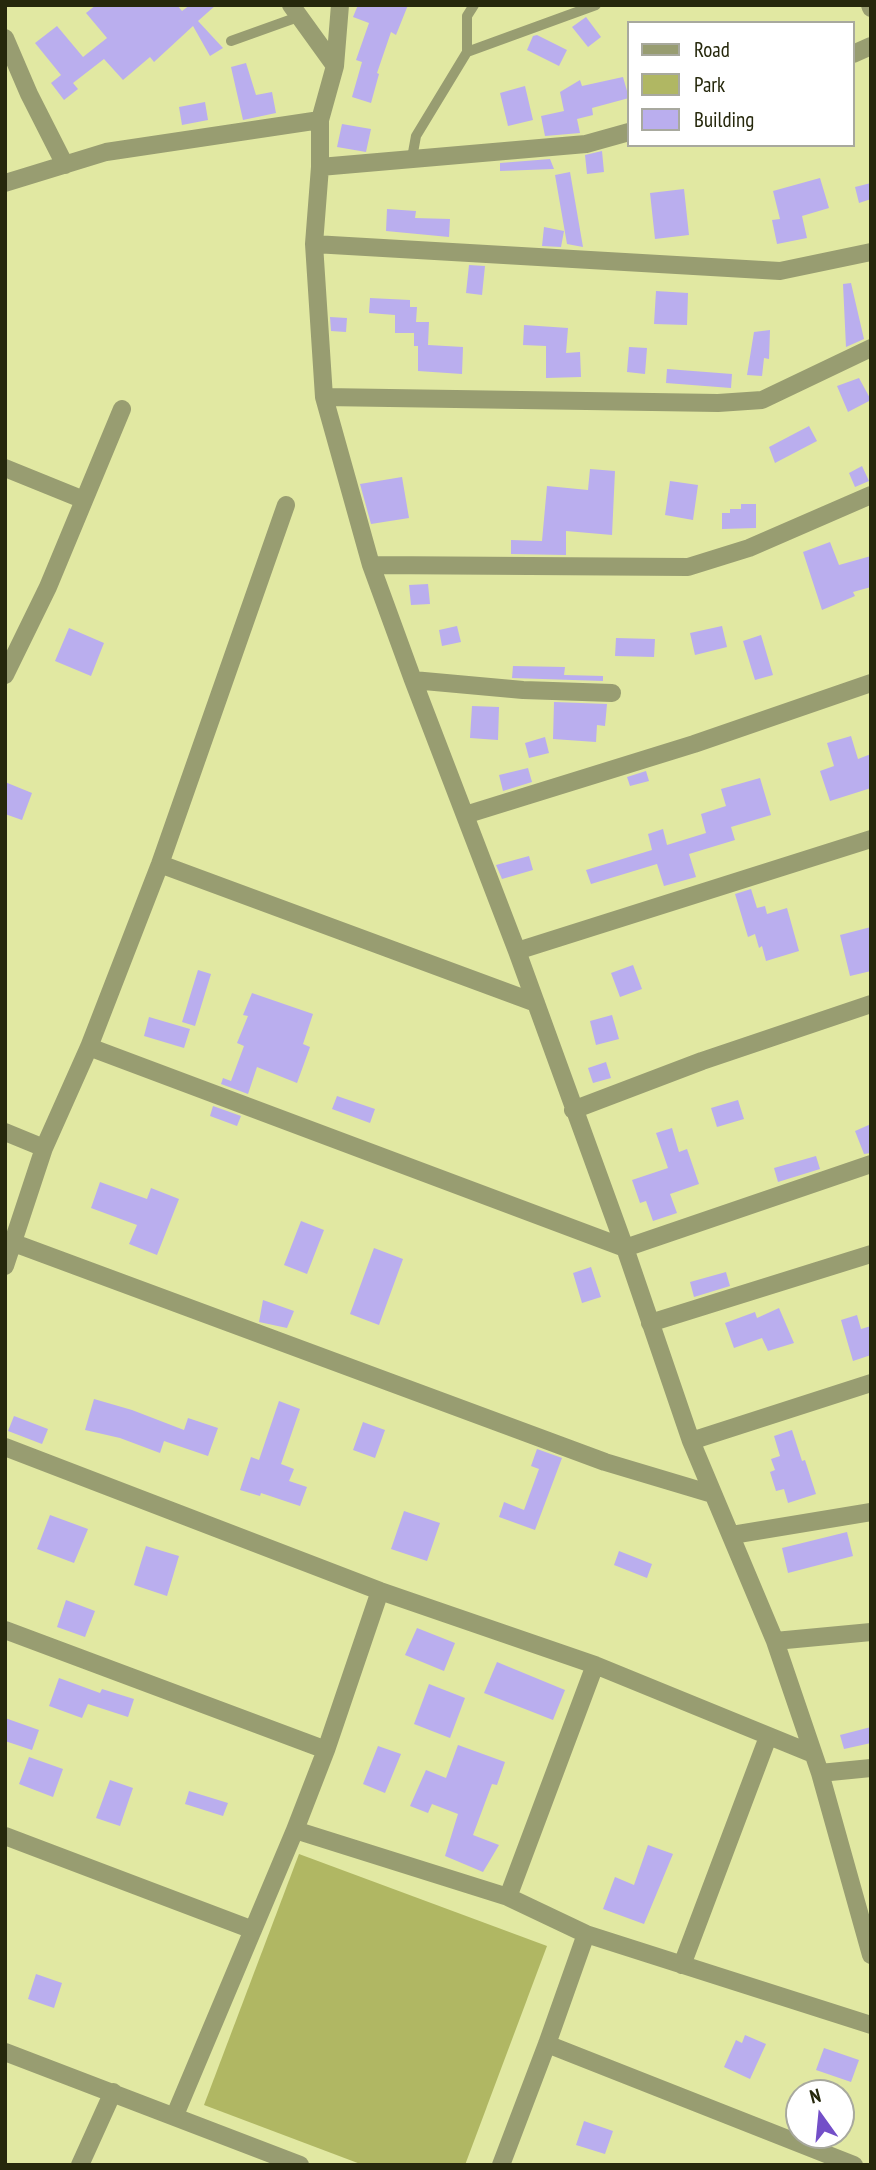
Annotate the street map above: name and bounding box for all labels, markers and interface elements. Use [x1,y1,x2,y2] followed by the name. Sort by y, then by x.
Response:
[628,21,855,147] legend
[694,36,730,63] text: Road
[694,71,725,98] text: Park
[694,106,754,133] text: Building
[785,2079,855,2149] north arrow
[807,2083,823,2109] text: N

